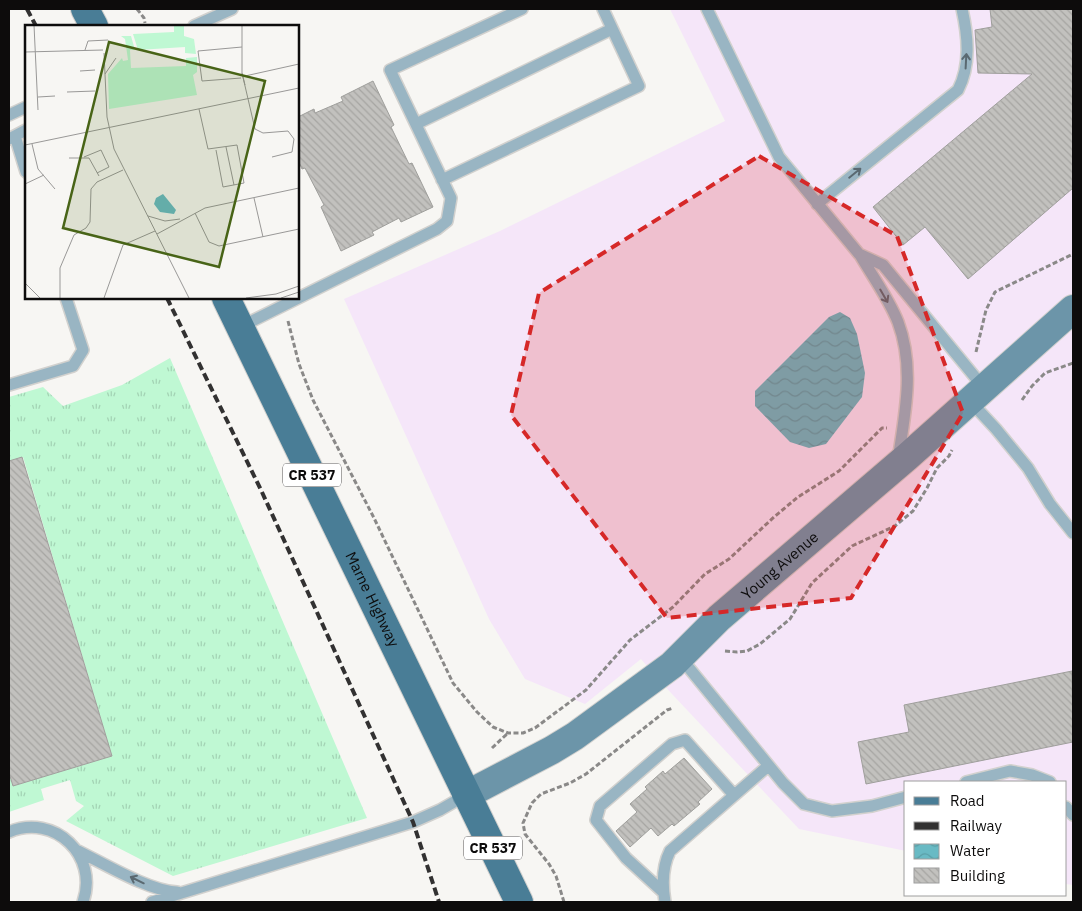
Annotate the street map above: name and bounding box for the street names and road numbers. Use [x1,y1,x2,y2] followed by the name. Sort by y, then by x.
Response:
[283,464,341,486] road number: CR 537
[737,527,822,604] street label: Young Avenue
[342,548,404,650] street label: Marne Highway
[464,836,522,860] road number: CR 537

